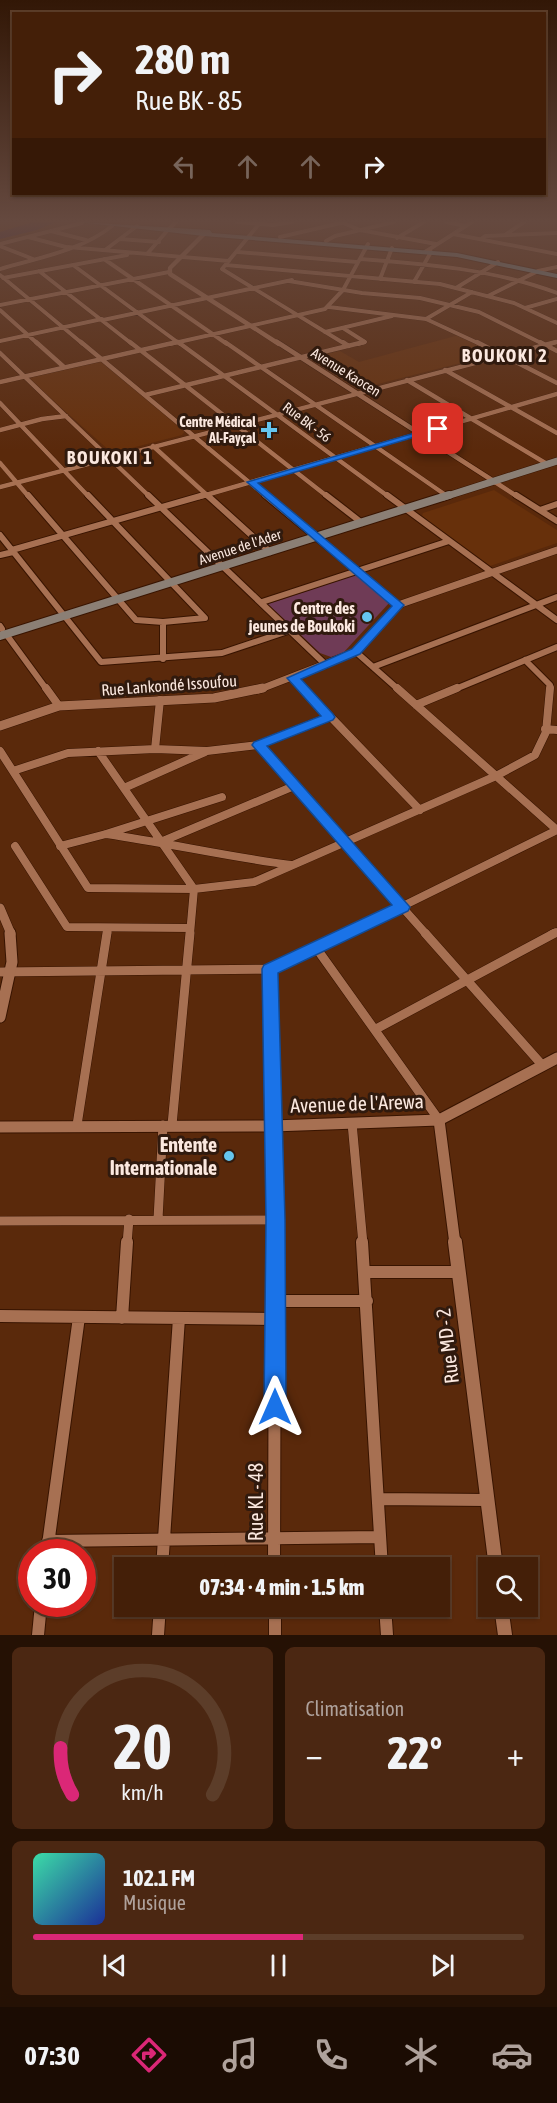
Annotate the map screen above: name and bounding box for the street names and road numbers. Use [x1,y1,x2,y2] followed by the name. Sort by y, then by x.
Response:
[308,344,384,400] street label: Avenue Kaocen
[280,399,335,446] street label: Rue BK - 56
[197,526,284,568] street label: Avenue de l'Ader
[101,671,237,699] street label: Rue Lankondé Issoufou
[290,1089,424,1117] street label: Avenue de l'Arewa
[431,1307,463,1385] street label: Rue MD - 2
[244,1463,267,1541] street label: Rue KL - 48

